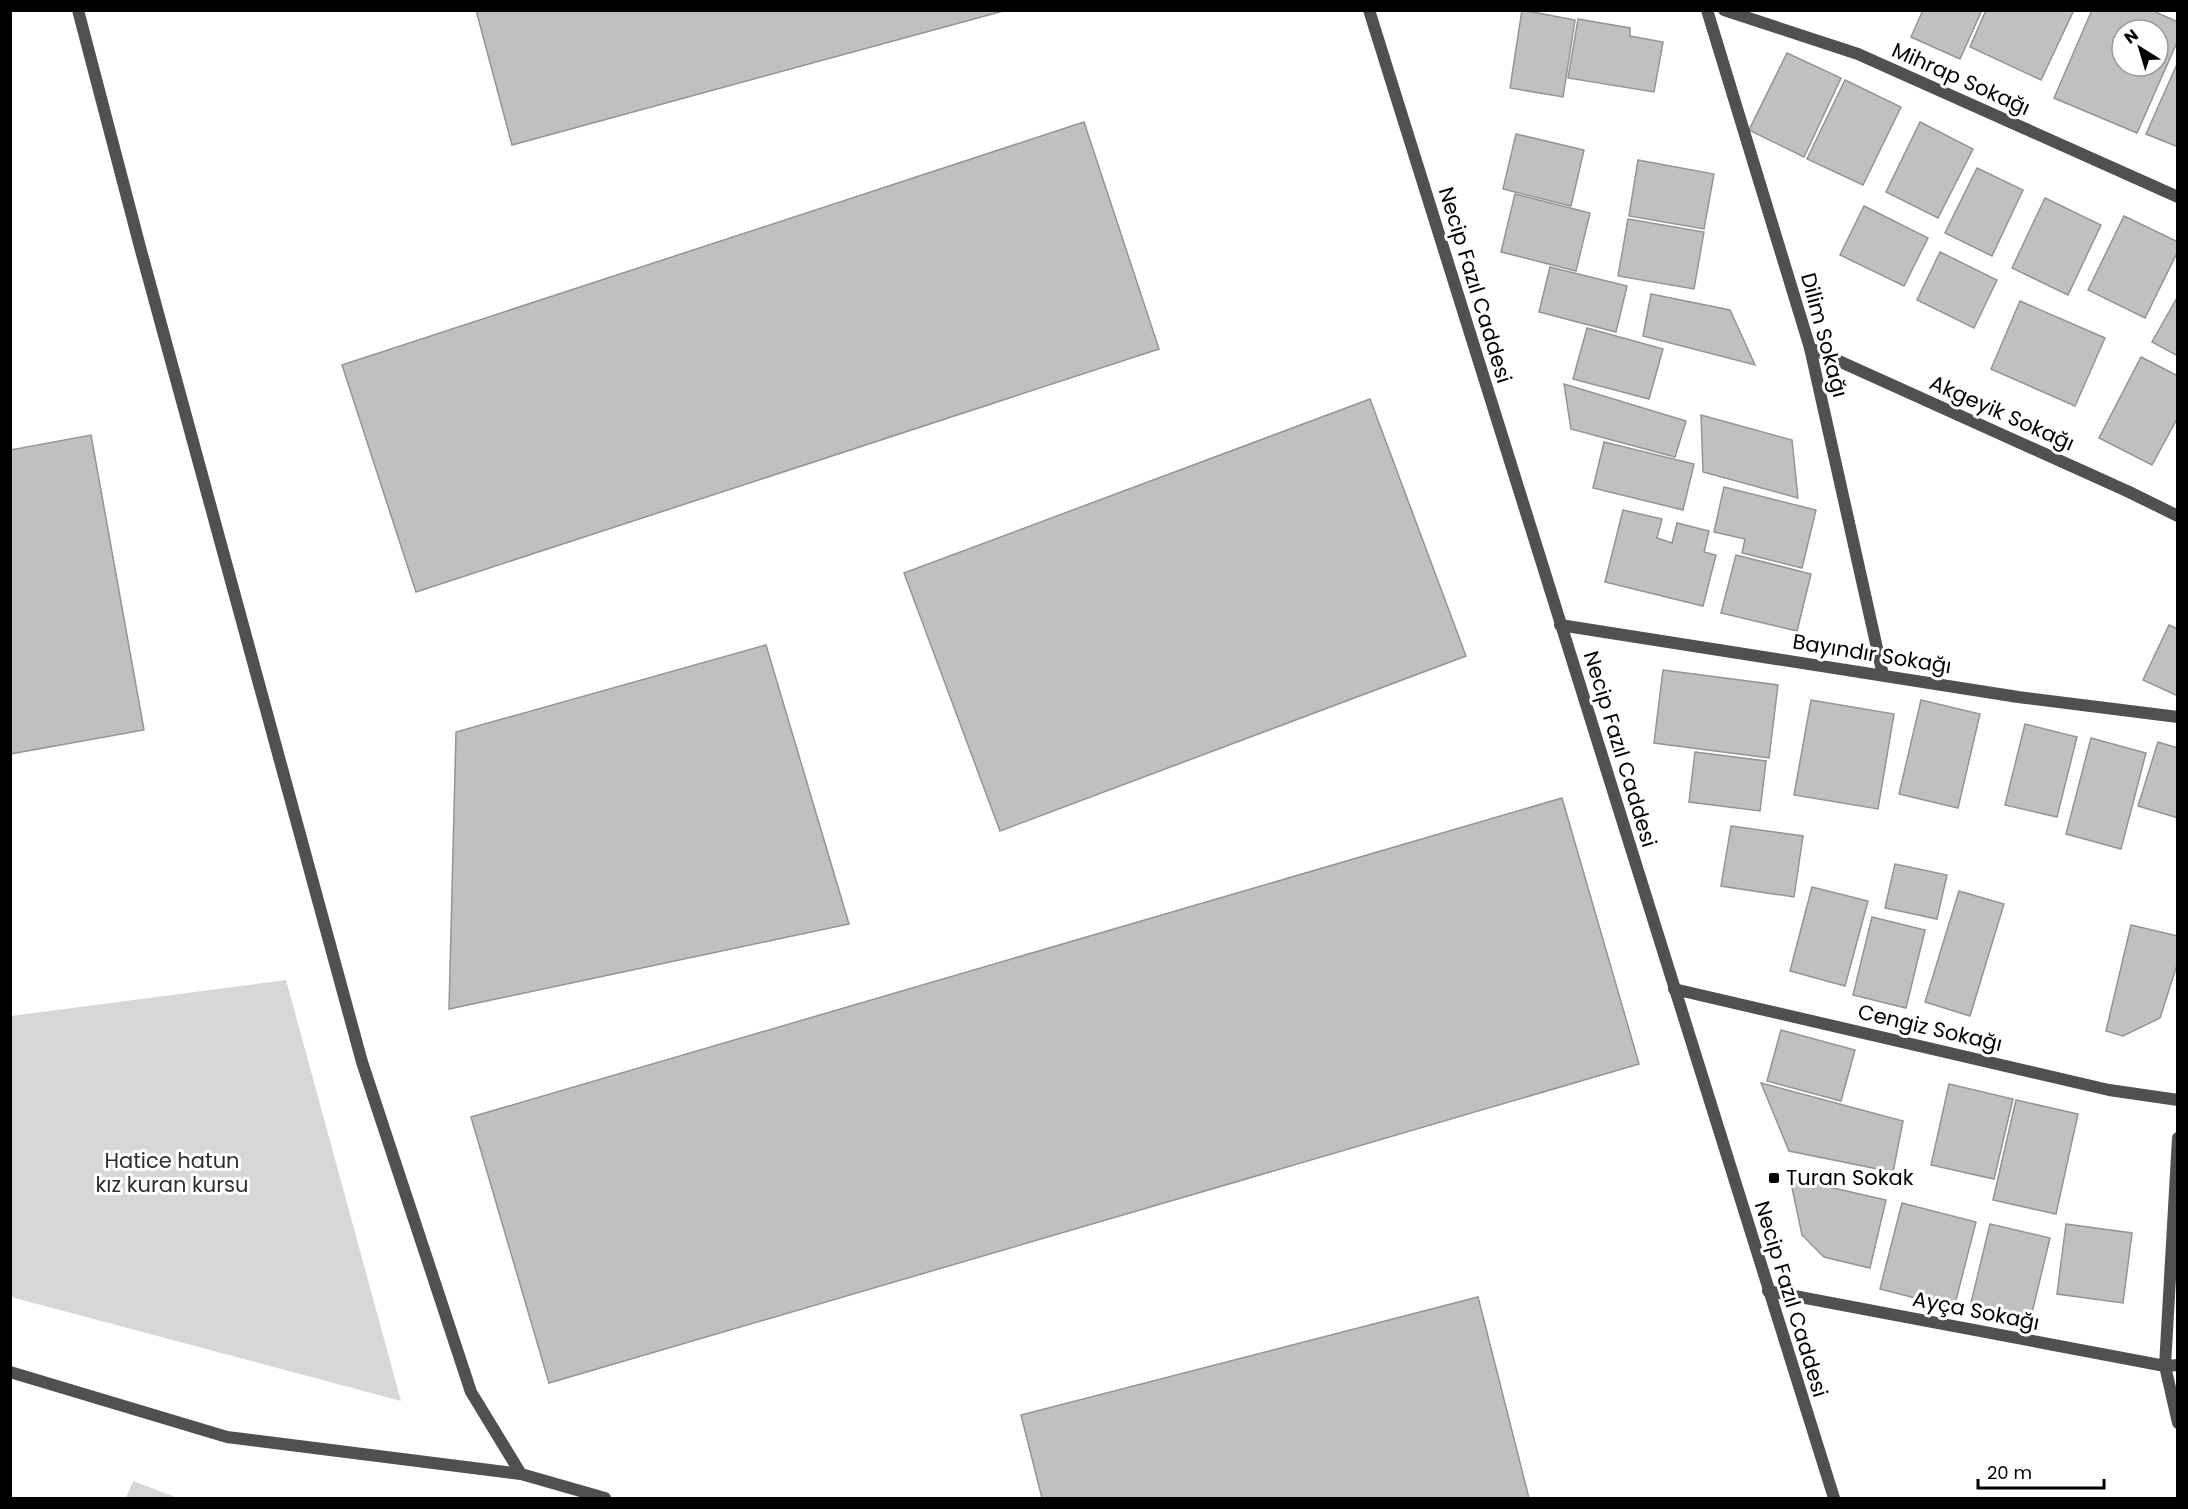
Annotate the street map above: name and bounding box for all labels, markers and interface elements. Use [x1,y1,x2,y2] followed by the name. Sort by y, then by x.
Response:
[2110,18,2170,78] north arrow
[2120,24,2143,49] text: N
[1887,35,2035,122] street label: Mihrap Sokağı
[1432,183,1519,387] street label: Necip Fazıl Caddesi
[1794,269,1855,400] street label: Dilim Sokağı
[1925,368,2079,457] street label: Akgeyik Sokağı
[1791,627,1954,680] street label: Bayındır Sokağı
[1577,647,1664,851] street label: Necip Fazıl Caddesi
[1855,997,2005,1058] street label: Cengiz Sokağı
[96,1146,248,1199] park label: Hatice hatun kız kuran kursu
[1786,1163,1914,1192] place label: Turan Sokak
[1767,1171,1781,1185] marker: Turan Sokak
[1748,1197,1835,1401] street label: Necip Fazıl Caddesi
[1910,1284,2042,1337] street label: Ayça Sokağı
[1978,1452,2104,1490] scale bar
[1987,1460,2032,1485] text: 20 m

